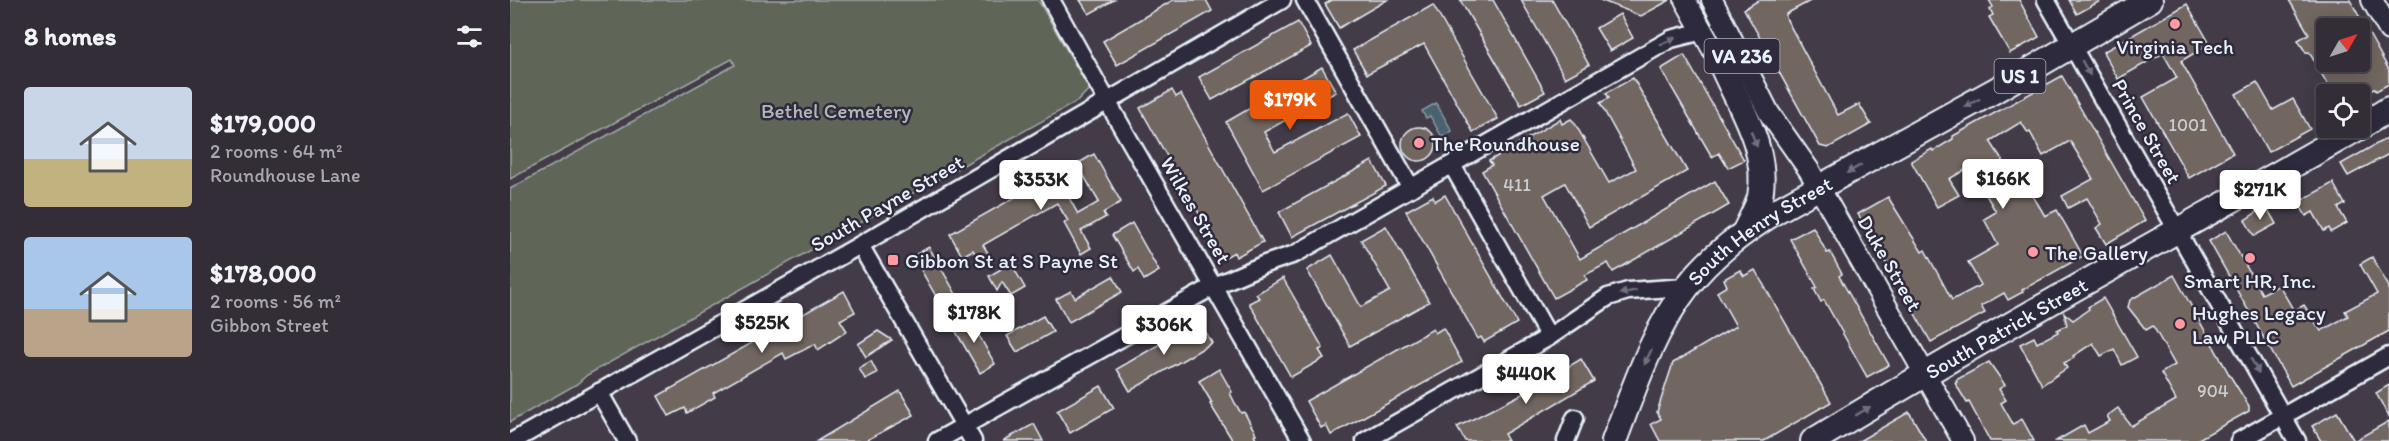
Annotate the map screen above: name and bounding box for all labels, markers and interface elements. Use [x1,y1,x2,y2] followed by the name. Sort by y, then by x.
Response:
[2168,17,2182,31] marker: Virginia Tech
[2316,18,2370,72] north arrow
[2316,18,2370,138] map controls
[24,20,116,52] text: 8 homes
[453,20,486,53] icon: filters
[2116,34,2234,59] place label: Virginia Tech
[1660,37,1677,46] one-way arrow
[1704,39,1780,73] road number: VA 236
[1994,59,2046,93] road number: US 1
[2081,60,2091,77] one-way arrow
[2107,74,2187,188] street label: Prince Street
[1248,80,1332,131] pin: $179K
[2316,84,2370,138] button: locate
[1264,87,1316,111] text: $179K
[761,98,911,123] park label: Bethel Cemetery
[1964,98,1981,108] one-way arrow
[210,107,316,139] text: $179,000
[72,111,144,183] icon: home
[2169,114,2207,136] house number: 1001
[1750,130,1760,148] one-way arrow
[1431,131,1580,156] place label: The Roundhouse
[1412,136,1426,150] marker: The Roundhouse
[210,139,342,163] text: 2 rooms · 64 m²
[806,149,968,257] street label: South Payne Street
[1155,152,1237,268] street label: Wilkes Street
[1961,159,2045,210] pin: $166K
[999,160,1083,211] pin: $353K
[210,163,361,187] text: Roundhouse Lane
[1846,163,1862,174] one-way arrow
[1976,166,2030,190] text: $166K
[1013,167,1069,191] text: $353K
[1681,170,1836,290] street label: South Henry Street
[2218,170,2302,221] pin: $271K
[1503,174,1531,196] house number: 411
[2234,177,2286,201] text: $271K
[1852,210,1928,316] street label: Duke Street
[2045,240,2148,265] place label: The Gallery
[2026,245,2040,259] marker: The Gallery
[905,248,1118,273] place label: Gibbon St at S Payne St
[2243,251,2257,265] marker: Smart HR, Inc.
[886,253,900,267] marker: Gibbon St at S Payne St
[210,257,317,289] text: $178,000
[72,261,144,333] icon: home
[2184,268,2316,293] place label: Smart HR, Inc.
[1921,271,2092,384] street label: South Patrick Street
[1618,288,1637,297] one-way arrow
[210,289,341,313] text: 2 rooms · 56 m²
[932,293,1016,344] pin: $178K
[947,300,1001,324] text: $178K
[2192,300,2326,349] place label: Hughes Legacy Law PLLC
[720,303,804,354] pin: $525K
[1122,305,1206,356] pin: $306K
[735,310,789,334] text: $525K
[1136,312,1192,336] text: $306K
[210,313,329,337] text: Gibbon Street
[2173,317,2187,331] marker: Hughes Legacy Law PLLC
[1644,348,1653,365] one-way arrow
[1484,354,1568,405] pin: $440K
[2250,358,2260,375] one-way arrow
[1496,361,1556,385] text: $440K
[2197,380,2229,402] house number: 904
[1855,405,1871,416] one-way arrow

